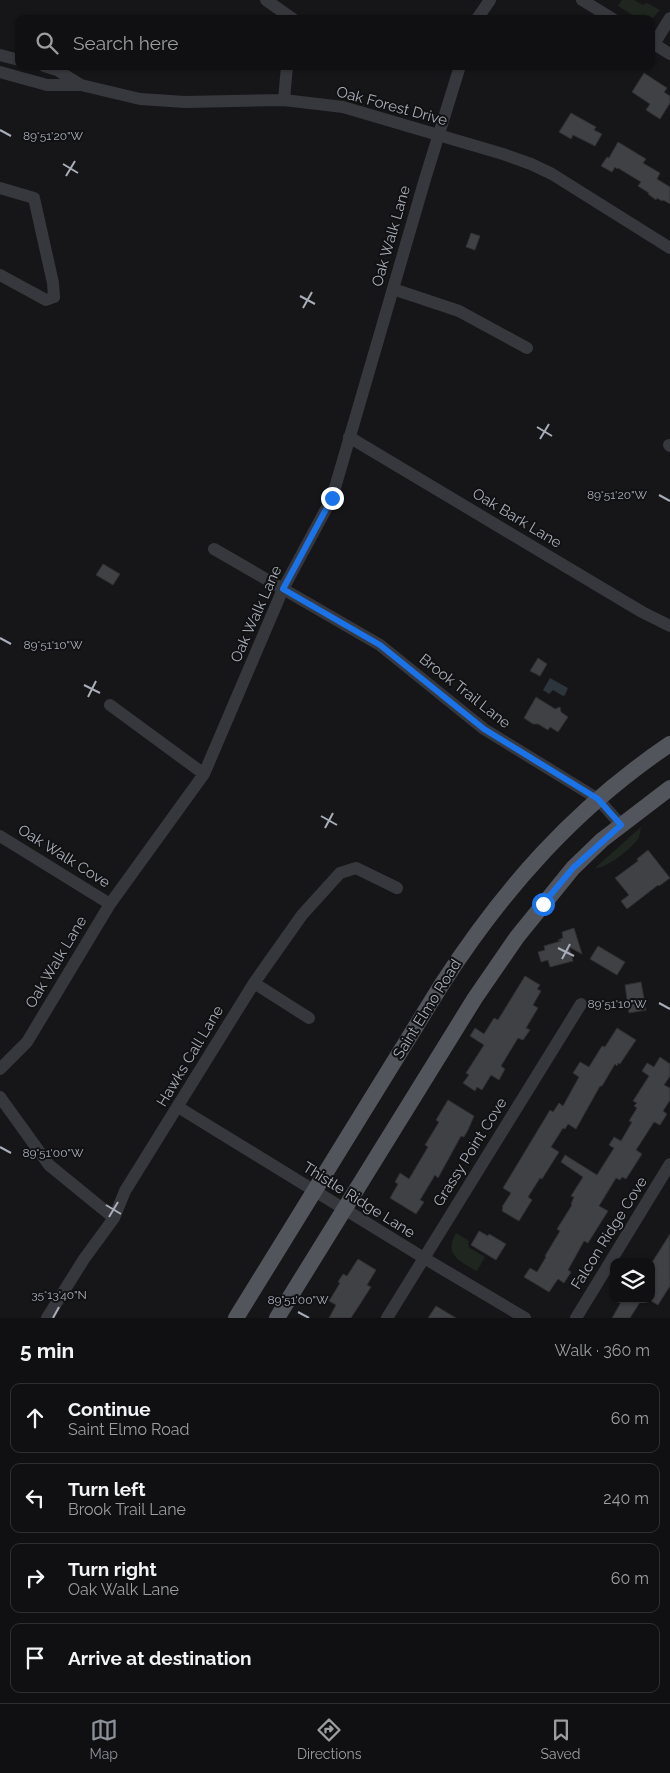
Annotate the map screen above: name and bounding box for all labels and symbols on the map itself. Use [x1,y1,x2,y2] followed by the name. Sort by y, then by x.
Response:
[335,83,450,130] street label: Oak Forest Drive
[23,129,83,143] text: 89°51'20"W
[368,183,414,288] street label: Oak Walk Lane
[469,484,565,552] street label: Oak Bark Lane
[321,487,344,510] route end
[587,488,647,502] text: 89°51'20"W
[227,563,285,665] street label: Oak Walk Lane
[24,638,83,652] text: 89°51'10"W
[416,650,514,732] street label: Brook Trail Lane
[15,821,113,892] street label: Oak Walk Cove
[532,893,555,916] route start
[21,913,91,1011] street label: Oak Walk Lane
[389,956,465,1062] street label: Saint Elmo Road
[588,997,647,1011] text: 89°51'10"W
[153,1002,227,1110] street label: Hawks Call Lane
[429,1094,511,1210] street label: Grassy Point Cove
[22,1146,84,1160] text: 89°51'00"W
[300,1158,419,1242] street label: Thistle Ridge Lane
[567,1173,651,1293] street label: Falcon Ridge Cove
[31,1288,87,1302] text: 35°13'40"N
[267,1293,329,1307] text: 89°51'00"W

